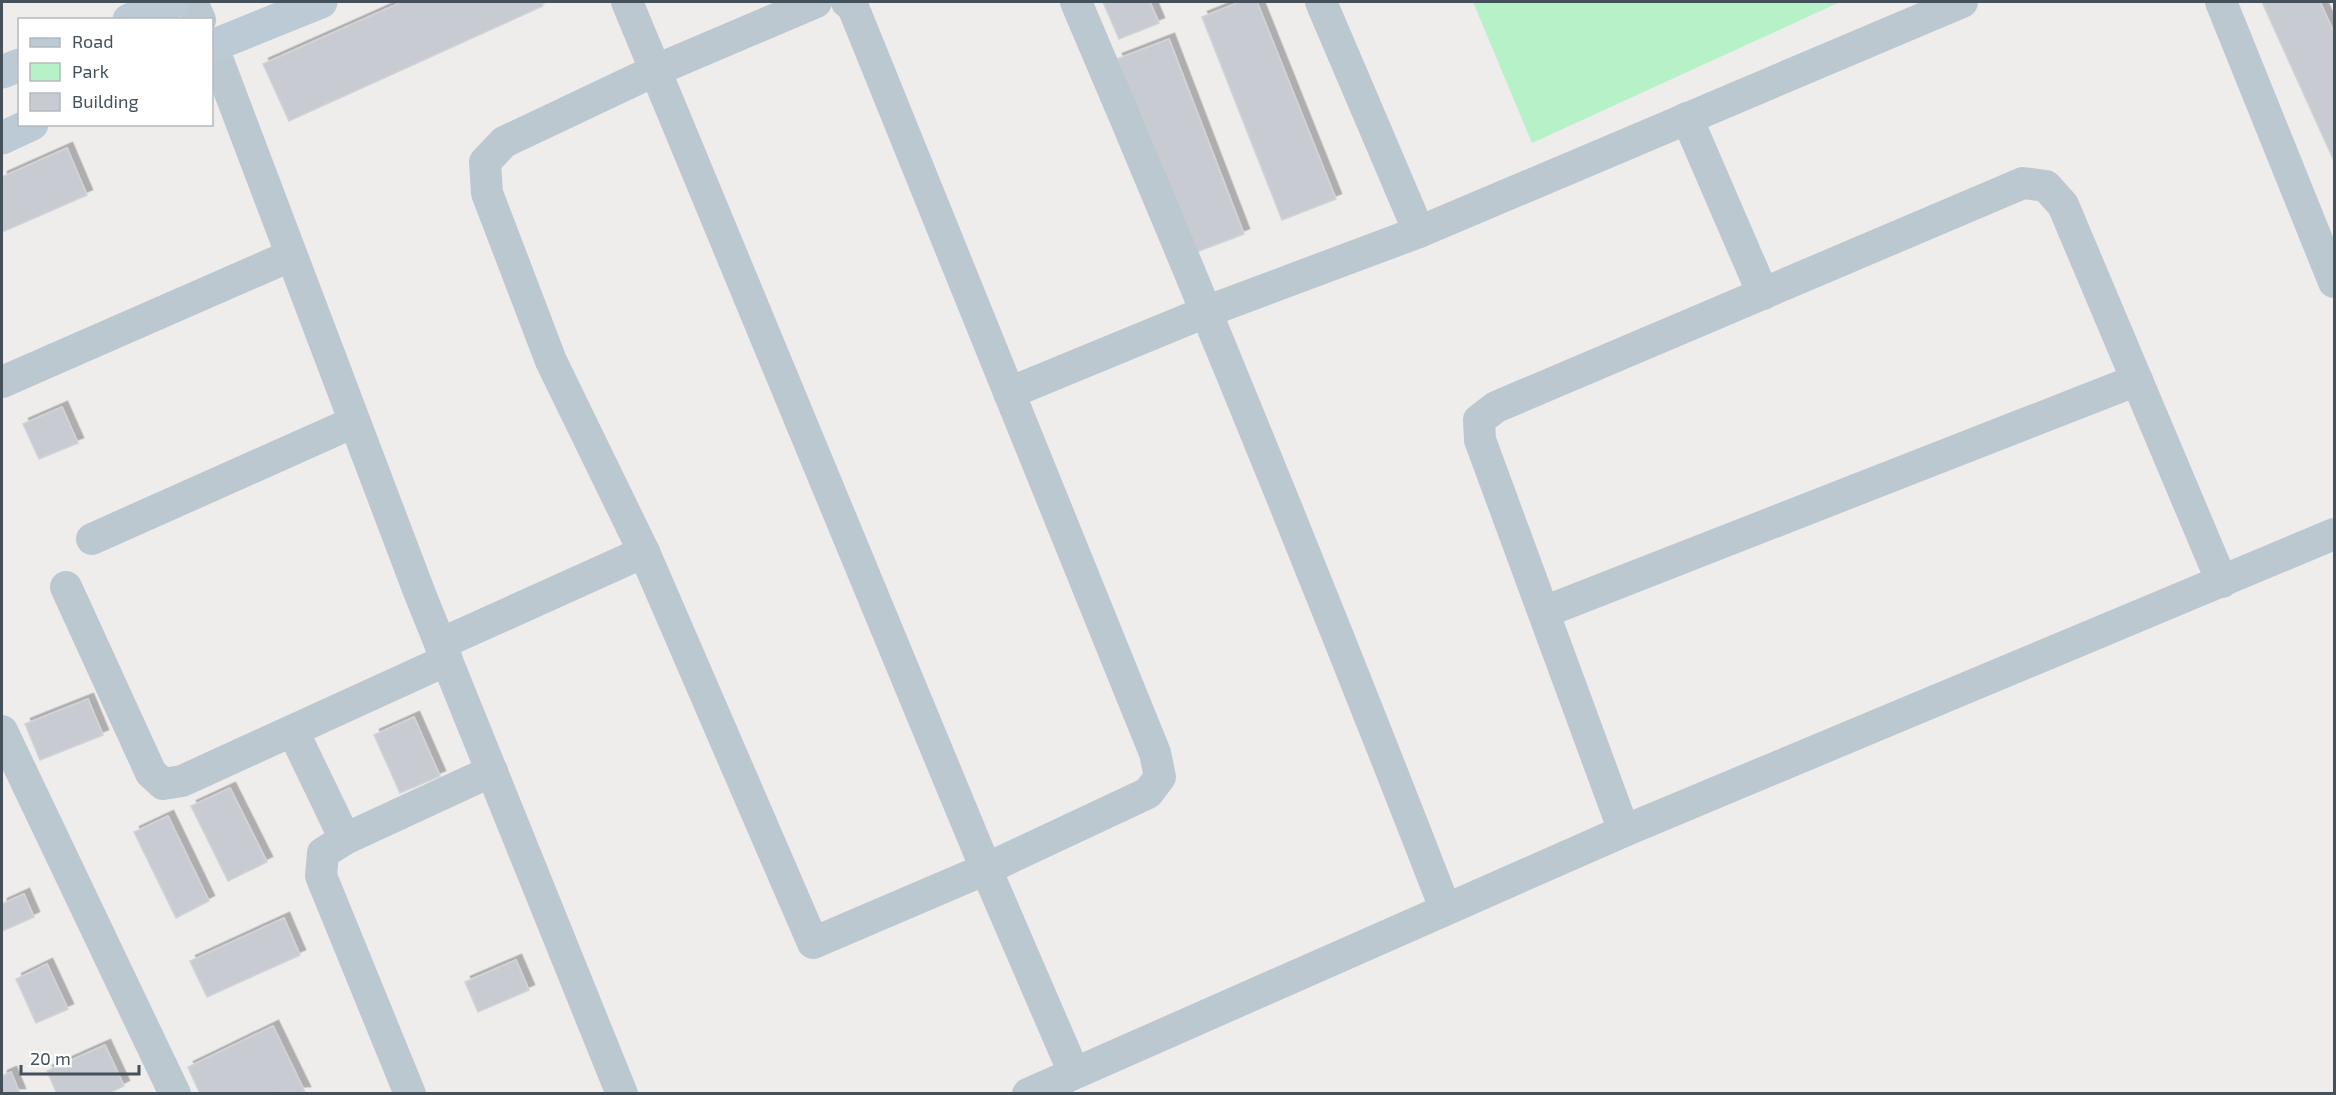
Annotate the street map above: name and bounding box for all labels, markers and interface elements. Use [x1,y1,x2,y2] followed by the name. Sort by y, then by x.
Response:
[18,18,213,126] legend
[72,30,113,52] text: Road
[72,60,109,82] text: Park
[72,90,139,112] text: Building
[21,1038,140,1076] scale bar
[30,1047,71,1069] text: 20 m

